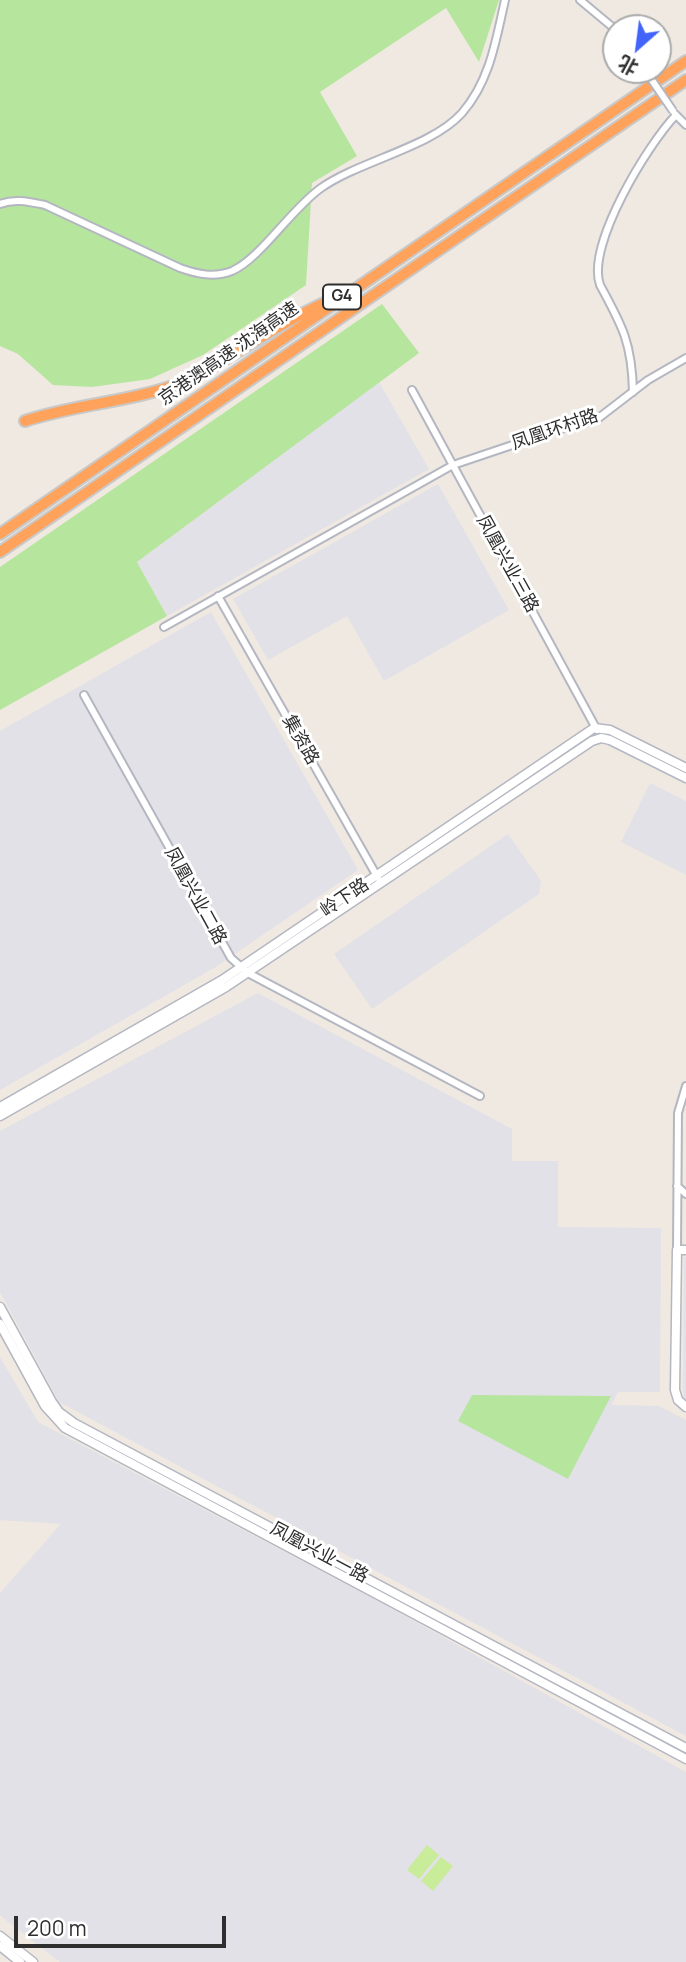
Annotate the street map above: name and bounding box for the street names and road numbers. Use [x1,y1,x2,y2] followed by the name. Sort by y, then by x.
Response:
[323,284,361,310] road number: G4
[155,298,303,410] street label: 京港澳高速 沈海高速
[509,405,601,455] street label: 凤凰环村路
[471,512,543,616] street label: 凤凰兴业三路
[277,711,323,769] street label: 集资路
[159,844,231,948] street label: 凤凰兴业二路
[317,874,373,922] street label: 岭下路
[266,1518,372,1588] street label: 凤凰兴业一路

